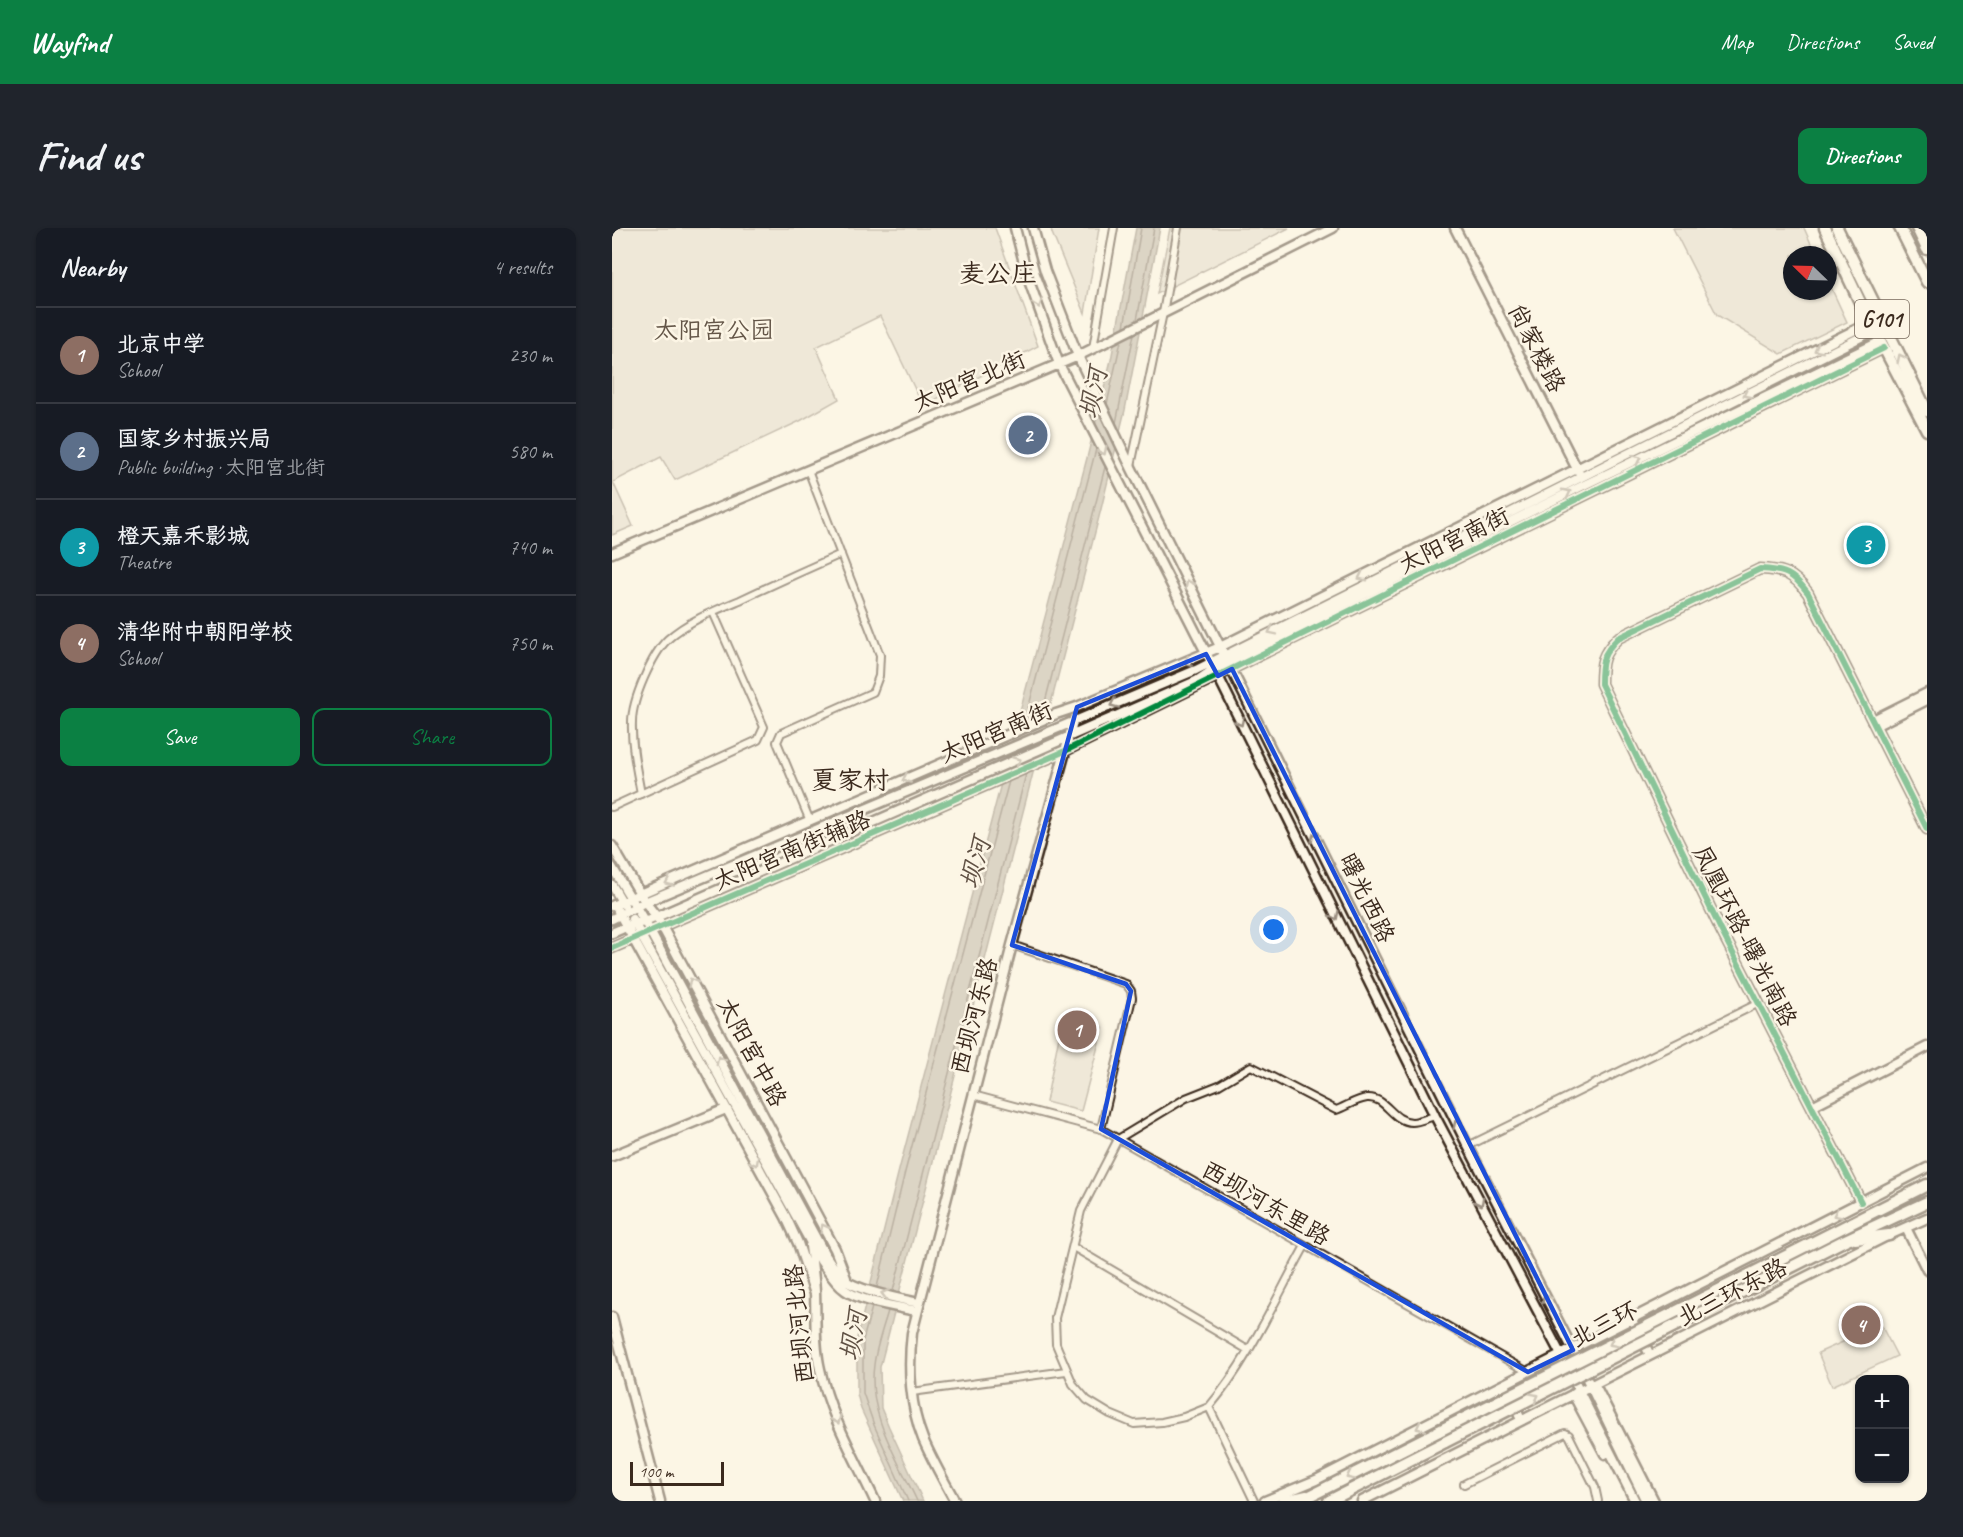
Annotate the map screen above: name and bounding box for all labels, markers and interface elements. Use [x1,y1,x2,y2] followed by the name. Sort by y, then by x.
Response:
[30,25,109,60] text: Wayfind
[1721,29,1753,55] text: Map
[1786,29,1859,55] text: Directions
[1892,29,1933,55] text: Saved
[1798,128,1927,184] button: Directions
[36,130,141,183] text: Find us
[1783,246,1837,300] north arrow
[60,251,125,284] text: Nearby
[493,255,552,280] text: 4 results
[959,257,1037,290] district label: 麦公庄
[1030,298,1043,309] one-way arrow
[1502,298,1572,398] street label: 尚家楼路
[1855,300,1909,338] road number: G101
[654,315,774,345] park label: 太阳宫公园
[117,330,205,358] text: 北京中学
[1814,341,1825,353] one-way arrow
[75,343,84,368] text: 1
[509,343,552,368] text: 230 m
[908,344,1030,418] street label: 太阳宫北街
[1897,354,1909,365] one-way arrow
[117,358,160,383] text: School
[1072,361,1115,422] water label: 坝河
[1743,387,1754,398] one-way arrow
[1008,412,1048,458] pin: 2
[117,425,271,453] text: 国家乡村振兴局
[75,439,84,464] text: 2
[509,439,552,464] text: 580 m
[1096,444,1107,455] one-way arrow
[117,455,325,480] text: Public building · 太阳宫北街
[1630,455,1641,467] one-way arrow
[1560,489,1571,501] one-way arrow
[1393,500,1515,580] street label: 太阳宫南街
[117,522,249,550] text: 橙天嘉禾影城
[1846,522,1886,568] pin: 3
[75,535,84,560] text: 3
[509,535,552,560] text: 740 m
[117,550,171,575] text: Theatre
[1357,569,1368,581] one-way arrow
[1185,579,1196,590] one-way arrow
[117,618,293,646] text: 清华附中朝阳学校
[1268,624,1279,635] one-way arrow
[75,631,84,656] text: 4
[509,631,552,656] text: 750 m
[117,646,160,671] text: School
[1182,655,1193,667] one-way arrow
[935,695,1057,769] street label: 太阳宫南街
[1109,697,1120,709] one-way arrow
[60,708,300,766] button: Save
[312,708,552,766] button: Share
[1233,715,1244,726] one-way arrow
[1011,756,1022,768] one-way arrow
[811,764,889,797] district label: 夏家村
[901,772,912,784] one-way arrow
[709,803,875,897] street label: 太阳宫南街辅路
[953,830,999,893] water label: 坝河
[1311,832,1322,843] one-way arrow
[1686,840,1804,1032] street label: 凤凰环路-曙光南路
[1332,848,1402,948] street label: 曙光西路
[664,875,675,887] one-way arrow
[1328,909,1340,920] one-way arrow
[1259,915,1288,944] your location
[944,954,1004,1078] street label: 西坝河东路
[688,978,699,988] one-way arrow
[711,992,793,1112] street label: 太阳宫中路
[1058,1008,1096,1052] pin: 1
[716,1056,727,1066] one-way arrow
[1453,1120,1465,1131] one-way arrow
[1196,1154,1336,1252] street label: 西坝河东里路
[748,1156,760,1167] one-way arrow
[1473,1196,1484,1206] one-way arrow
[1833,1207,1844,1218] one-way arrow
[820,1224,831,1234] one-way arrow
[1672,1251,1792,1333] street label: 北三环东路
[778,1263,820,1385] street label: 西坝河北路
[880,1289,890,1301] one-way arrow
[1542,1293,1554,1304] one-way arrow
[1565,1294,1643,1354] street label: 北三环
[1842,1302,1880,1348] pin: 4
[833,1303,875,1364] water label: 坝河
[1609,1336,1620,1347] one-way arrow
[1855,1375,1909,1483] map controls
[1855,1375,1909,1429] button: +
[1528,1393,1539,1404] one-way arrow
[830,1413,842,1424] one-way arrow
[1416,1420,1427,1431] one-way arrow
[1855,1429,1909,1483] button: −
[630,1459,724,1486] scale bar
[639,1462,673,1482] text: 100 m
[1345,1469,1356,1480] one-way arrow

